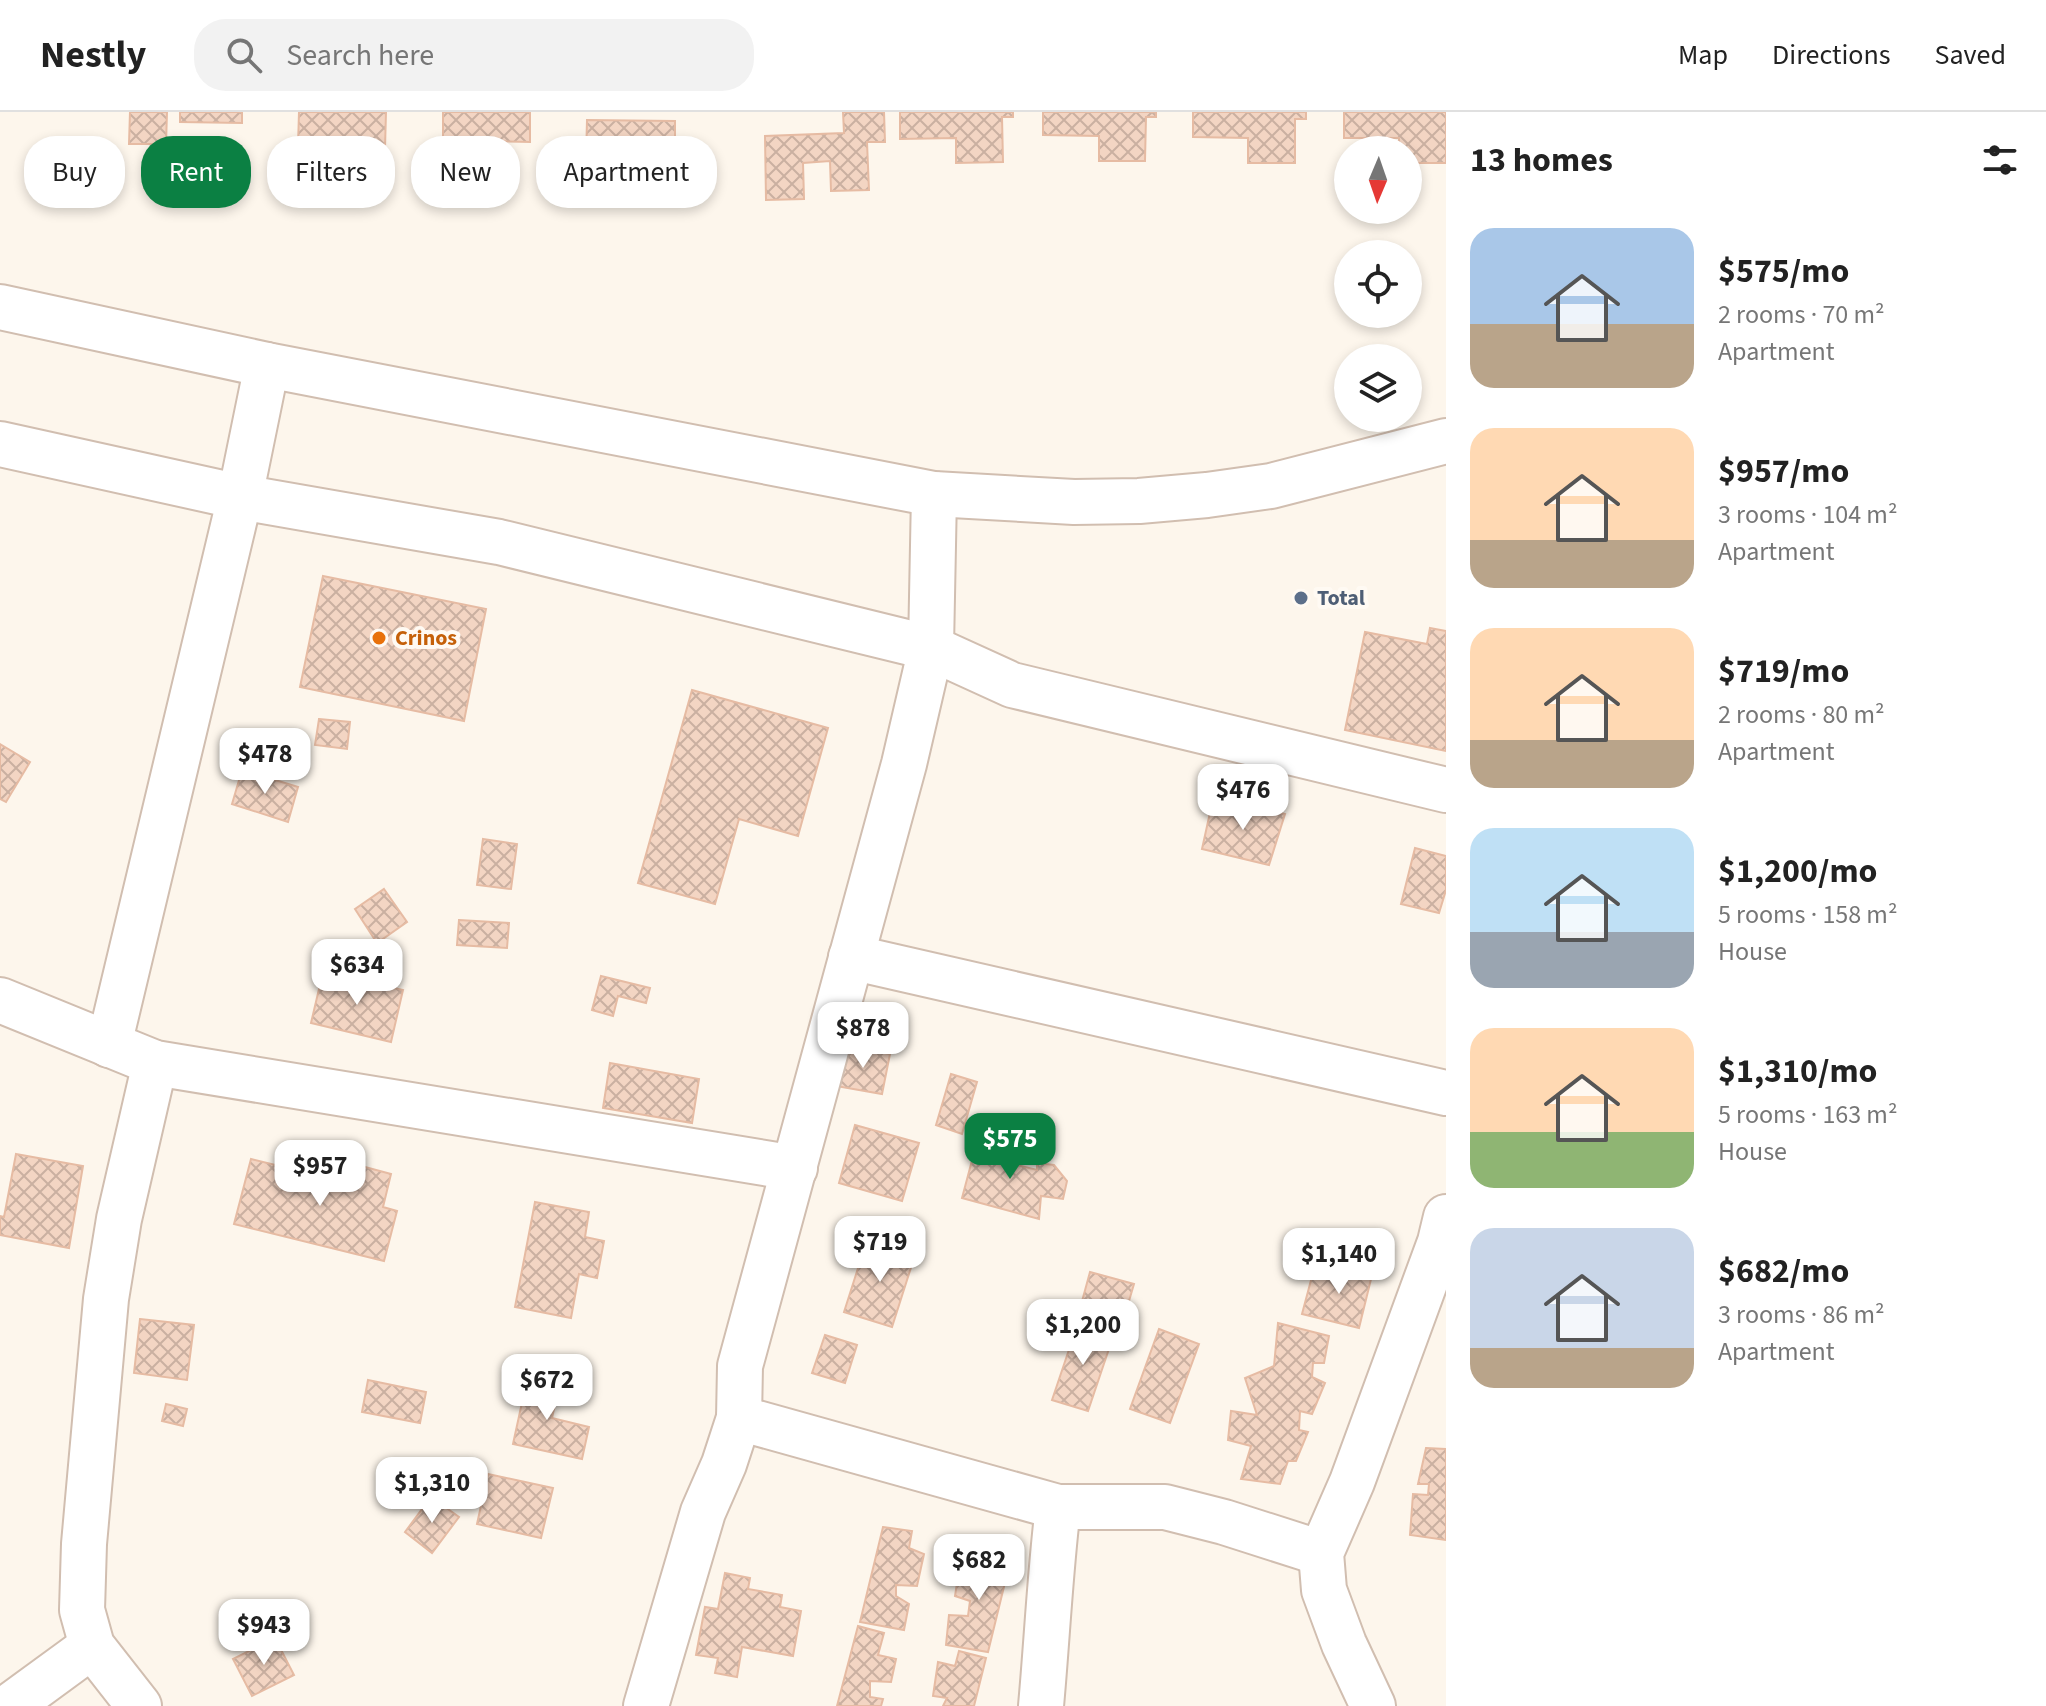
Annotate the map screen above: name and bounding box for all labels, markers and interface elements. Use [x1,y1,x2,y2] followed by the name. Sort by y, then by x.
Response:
[194,19,754,91] search box
[40,28,146,82] text: Nestly
[222,33,266,77] icon: search
[286,34,434,77] text: Search here
[1678,35,1728,75] text: Map
[1772,35,1891,75] text: Directions
[1935,35,2006,75] text: Saved
[24,136,125,208] chip: Buy
[141,136,251,208] chip: Rent
[267,136,395,208] chip: Filters
[411,136,520,208] chip: New
[536,136,717,208] chip: Apartment
[1334,136,1422,224] north arrow
[1334,136,1422,432] map controls
[1470,136,1613,185] text: 13 homes
[1978,138,2022,182] icon: filters
[1334,240,1422,328] button: locate
[1718,247,1849,296] text: $575/mo
[1534,260,1630,356] icon: home
[1718,296,1885,333] text: 2 rooms · 70 m²
[1718,333,1835,370] text: Apartment
[1334,344,1422,432] button: layers
[1718,447,1849,496] text: $957/mo
[1534,460,1630,556] icon: home
[1718,496,1897,533] text: 3 rooms · 104 m²
[1718,533,1835,570] text: Apartment
[1317,582,1366,614] place label: Total
[1292,589,1310,607] marker: Total
[395,622,457,654] place label: Crinos
[370,629,388,647] marker: Crinos
[1718,647,1849,696] text: $719/mo
[1534,660,1630,756] icon: home
[1718,696,1885,733] text: 2 rooms · 80 m²
[218,728,312,796] pin: $478
[1718,733,1835,770] text: Apartment
[238,735,292,772] text: $478
[1196,764,1290,832] pin: $476
[1216,771,1270,808] text: $476
[1718,847,1878,896] text: $1,200/mo
[1534,860,1630,956] icon: home
[1718,896,1897,933] text: 5 rooms · 158 m²
[1718,933,1787,970] text: House
[310,939,404,1007] pin: $634
[330,946,384,983] text: $634
[816,1002,910,1070] pin: $878
[836,1009,890,1046] text: $878
[1718,1047,1878,1096] text: $1,310/mo
[1534,1060,1630,1156] icon: home
[1718,1096,1897,1133] text: 5 rooms · 163 m²
[963,1113,1057,1181] pin: $575
[983,1120,1037,1157] text: $575
[1718,1133,1787,1170] text: House
[273,1140,367,1208] pin: $957
[293,1147,347,1184] text: $957
[833,1216,927,1284] pin: $719
[853,1223,907,1260] text: $719
[1274,1228,1404,1296] pin: $1,140
[1301,1235,1377,1272] text: $1,140
[1718,1247,1849,1296] text: $682/mo
[1534,1260,1630,1356] icon: home
[1718,1296,1885,1333] text: 3 rooms · 86 m²
[1018,1299,1148,1367] pin: $1,200
[1045,1306,1121,1343] text: $1,200
[1718,1333,1835,1370] text: Apartment
[500,1354,594,1422] pin: $672
[520,1361,574,1398] text: $672
[367,1457,497,1525] pin: $1,310
[394,1464,470,1501] text: $1,310
[932,1534,1026,1602] pin: $682
[952,1541,1006,1578] text: $682
[217,1599,311,1667] pin: $943
[237,1606,291,1643] text: $943

